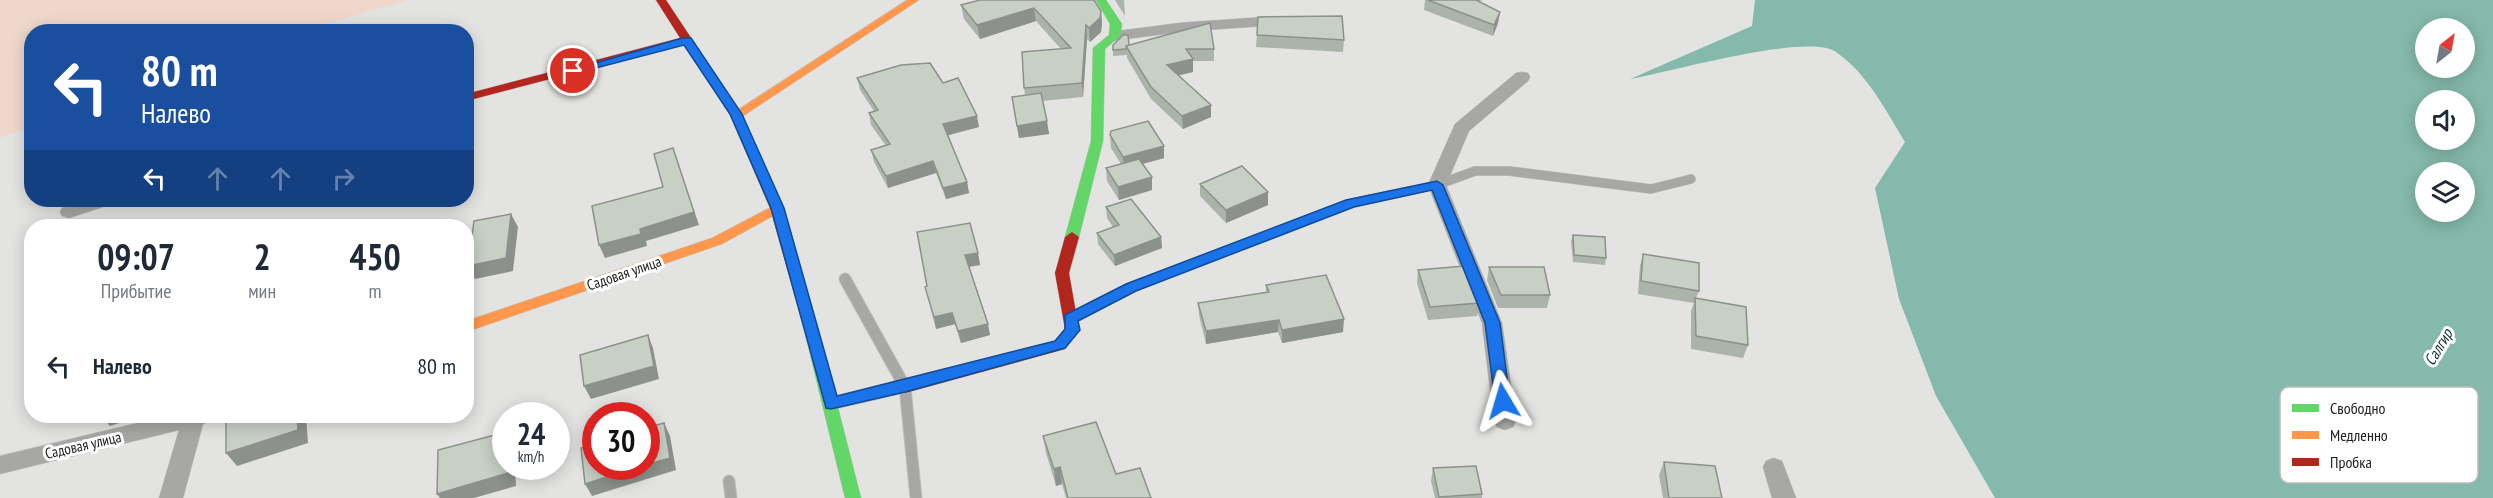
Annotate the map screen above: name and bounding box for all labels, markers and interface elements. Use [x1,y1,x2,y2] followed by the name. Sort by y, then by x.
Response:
[2415,18,2475,78] north arrow
[2415,18,2475,222] map controls
[141,43,218,98] text: 80 m
[547,45,598,96] pin
[42,48,120,126] icon: left
[556,54,589,87] icon: arrive
[2415,90,2475,150] button: sound
[141,96,211,130] text: Налево
[138,162,171,195] icon: left
[201,162,234,195] icon: ahead
[264,162,297,195] icon: ahead
[327,162,360,195] icon: right
[2415,162,2475,222] button: layers
[97,233,175,280] text: 09:07
[254,233,271,280] text: 2
[349,233,401,280] text: 450
[584,251,664,295] street label: Садовая улица
[101,278,172,304] text: Прибытие
[248,278,276,304] text: мин
[369,278,382,304] text: m
[2419,324,2457,369] water label: Салгир
[42,350,75,383] icon: left
[93,352,152,380] text: Налево
[417,352,456,380] text: 80 m
[1471,369,1535,433] position arrow
[2280,387,2478,483] legend
[2330,398,2385,418] text: Свободно
[582,402,660,480] speed limit sign: 30
[517,414,545,453] text: 24
[2330,425,2388,445] text: Медленно
[43,427,123,463] street label: Садовая улица
[518,447,544,466] text: km/h
[2330,452,2372,472] text: Пробка

